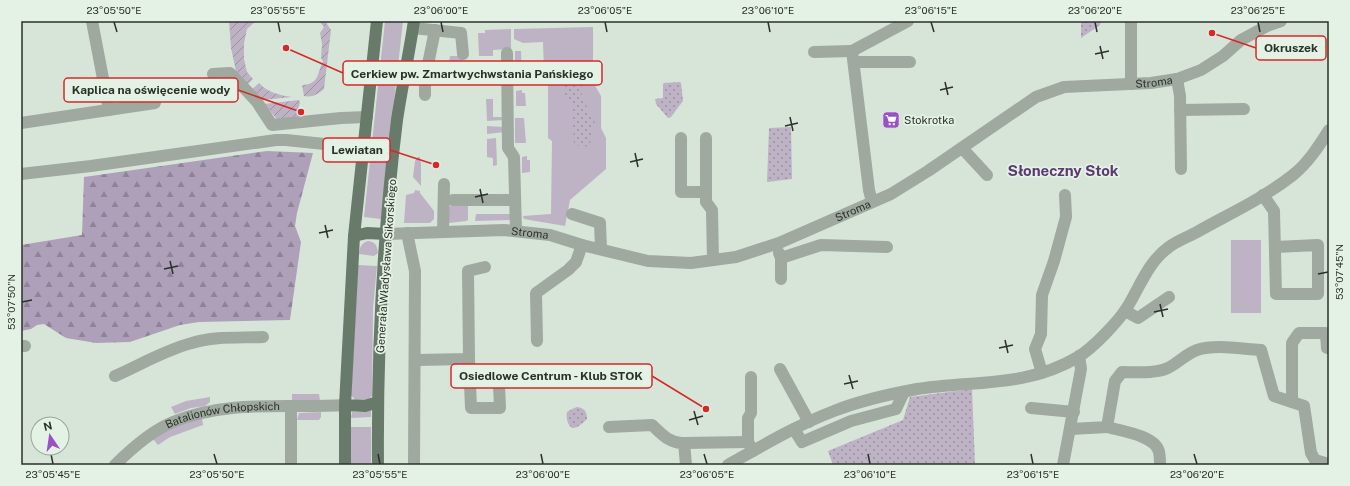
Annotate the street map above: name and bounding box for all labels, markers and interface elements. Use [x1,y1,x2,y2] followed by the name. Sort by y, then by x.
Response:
[87,4,141,16] text: 23°05'50"E
[250,4,306,16] text: 23°05'55"E
[414,4,468,16] text: 23°06'00"E
[578,4,632,16] text: 23°06'05"E
[742,4,794,16] text: 23°06'10"E
[905,4,957,16] text: 23°06'15"E
[1068,4,1122,16] text: 23°06'20"E
[1231,4,1285,16] text: 23°06'25"E
[1256,36,1326,60] callout: Okruszek
[1264,41,1318,55] text: Okruszek
[343,61,602,85] callout: Cerkiew pw. Zmartwychwstania Pańskiego
[351,67,593,81] text: Cerkiew pw. Zmartwychwstania Pańskiego
[1135,74,1173,90] street label: Stroma
[64,78,238,102] callout: Kaplica na oświęcenie wody
[72,83,230,97] text: Kaplica na oświęcenie wody
[881,110,901,130] supermarket icon: Stokrotka
[904,114,954,126] place label: Stokrotka
[323,138,390,162] callout: Lewiatan
[331,143,383,157] text: Lewiatan
[1008,162,1119,179] district label: Słoneczny Stok
[374,179,398,353] street label: Generała Władysława Sikorskiego
[833,198,872,224] street label: Stroma
[510,225,549,241] street label: Stroma
[1333,244,1345,300] text: 53°07'45"N
[5,274,17,330] text: 53°07'50"N
[451,364,652,388] callout: Osiedlowe Centrum - Klub STOK
[459,369,643,383] text: Osiedlowe Centrum - Klub STOK
[163,400,280,431] street label: Batalionów Chłopskich
[30,416,70,456] north arrow
[42,419,53,433] text: N
[26,468,80,480] text: 23°05'45"E
[190,468,244,480] text: 23°05'50"E
[352,468,408,480] text: 23°05'55"E
[516,468,570,480] text: 23°06'00"E
[680,468,734,480] text: 23°06'05"E
[844,468,896,480] text: 23°06'10"E
[1007,468,1059,480] text: 23°06'15"E
[1170,468,1224,480] text: 23°06'20"E

